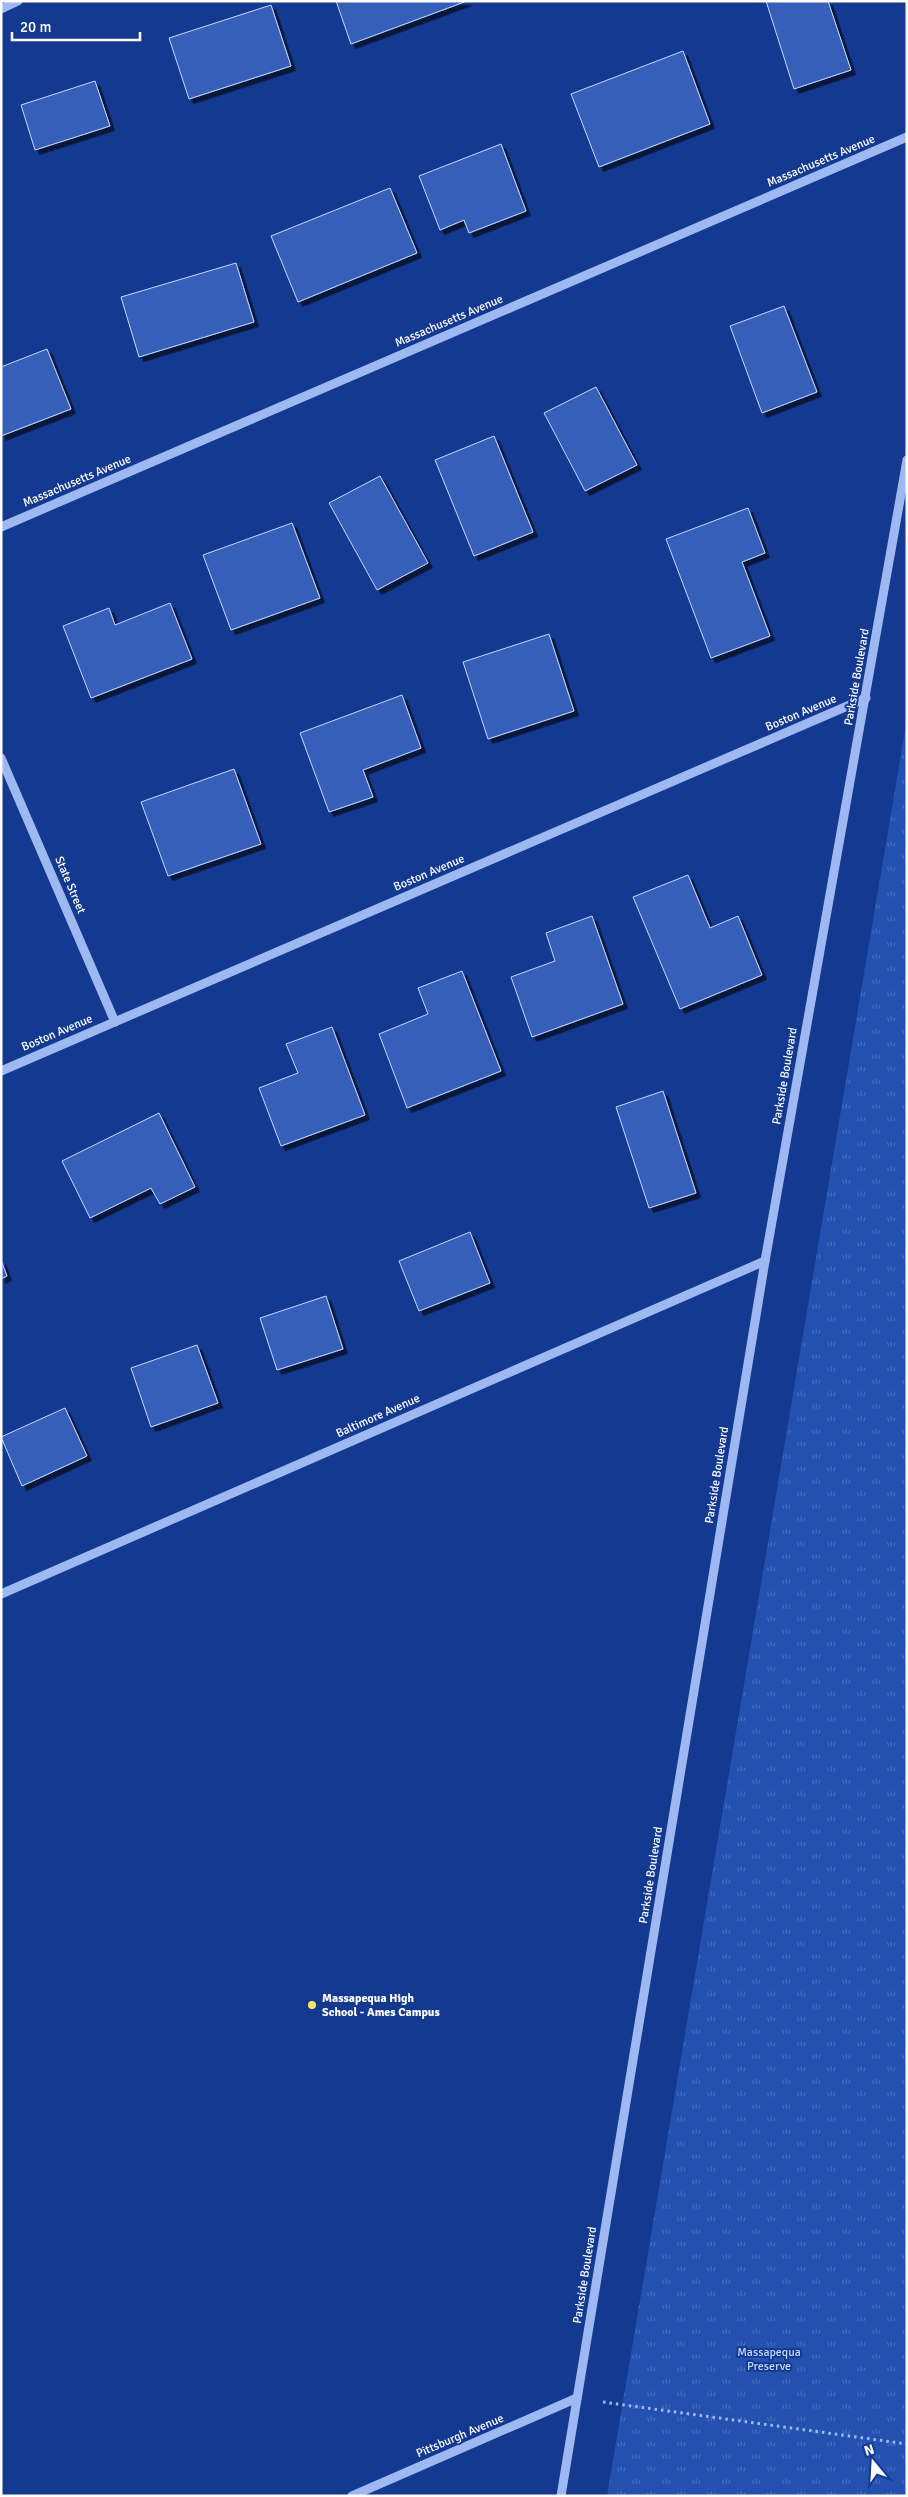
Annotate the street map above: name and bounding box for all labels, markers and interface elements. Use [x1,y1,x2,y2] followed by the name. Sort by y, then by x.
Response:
[12,10,140,42] scale bar
[20,18,51,36] text: 20 m
[765,131,877,191] street label: Massachusetts Avenue
[393,291,505,351] street label: Massachusetts Avenue
[21,451,133,511] street label: Massachusetts Avenue
[841,627,873,727] street label: Parkside Boulevard
[763,691,839,735] street label: Boston Avenue
[391,851,467,895] street label: Boston Avenue
[51,854,89,916] street label: State Street
[19,1011,95,1055] street label: Boston Avenue
[769,1026,801,1126] street label: Parkside Boulevard
[334,1391,422,1441] street label: Baltimore Avenue
[702,1425,732,1525] street label: Parkside Boulevard
[636,1825,666,1925] street label: Parkside Boulevard
[322,1991,440,2020] place label: Massapequa High School - Ames Campus
[306,1999,318,2011] marker: Massapequa High School - Ames Campus
[570,2225,600,2325] street label: Parkside Boulevard
[737,2345,801,2374] park label: Massapequa Preserve
[414,2411,506,2461] street label: Pittsburgh Avenue
[848,2437,898,2487] north arrow
[862,2441,876,2460] text: N

